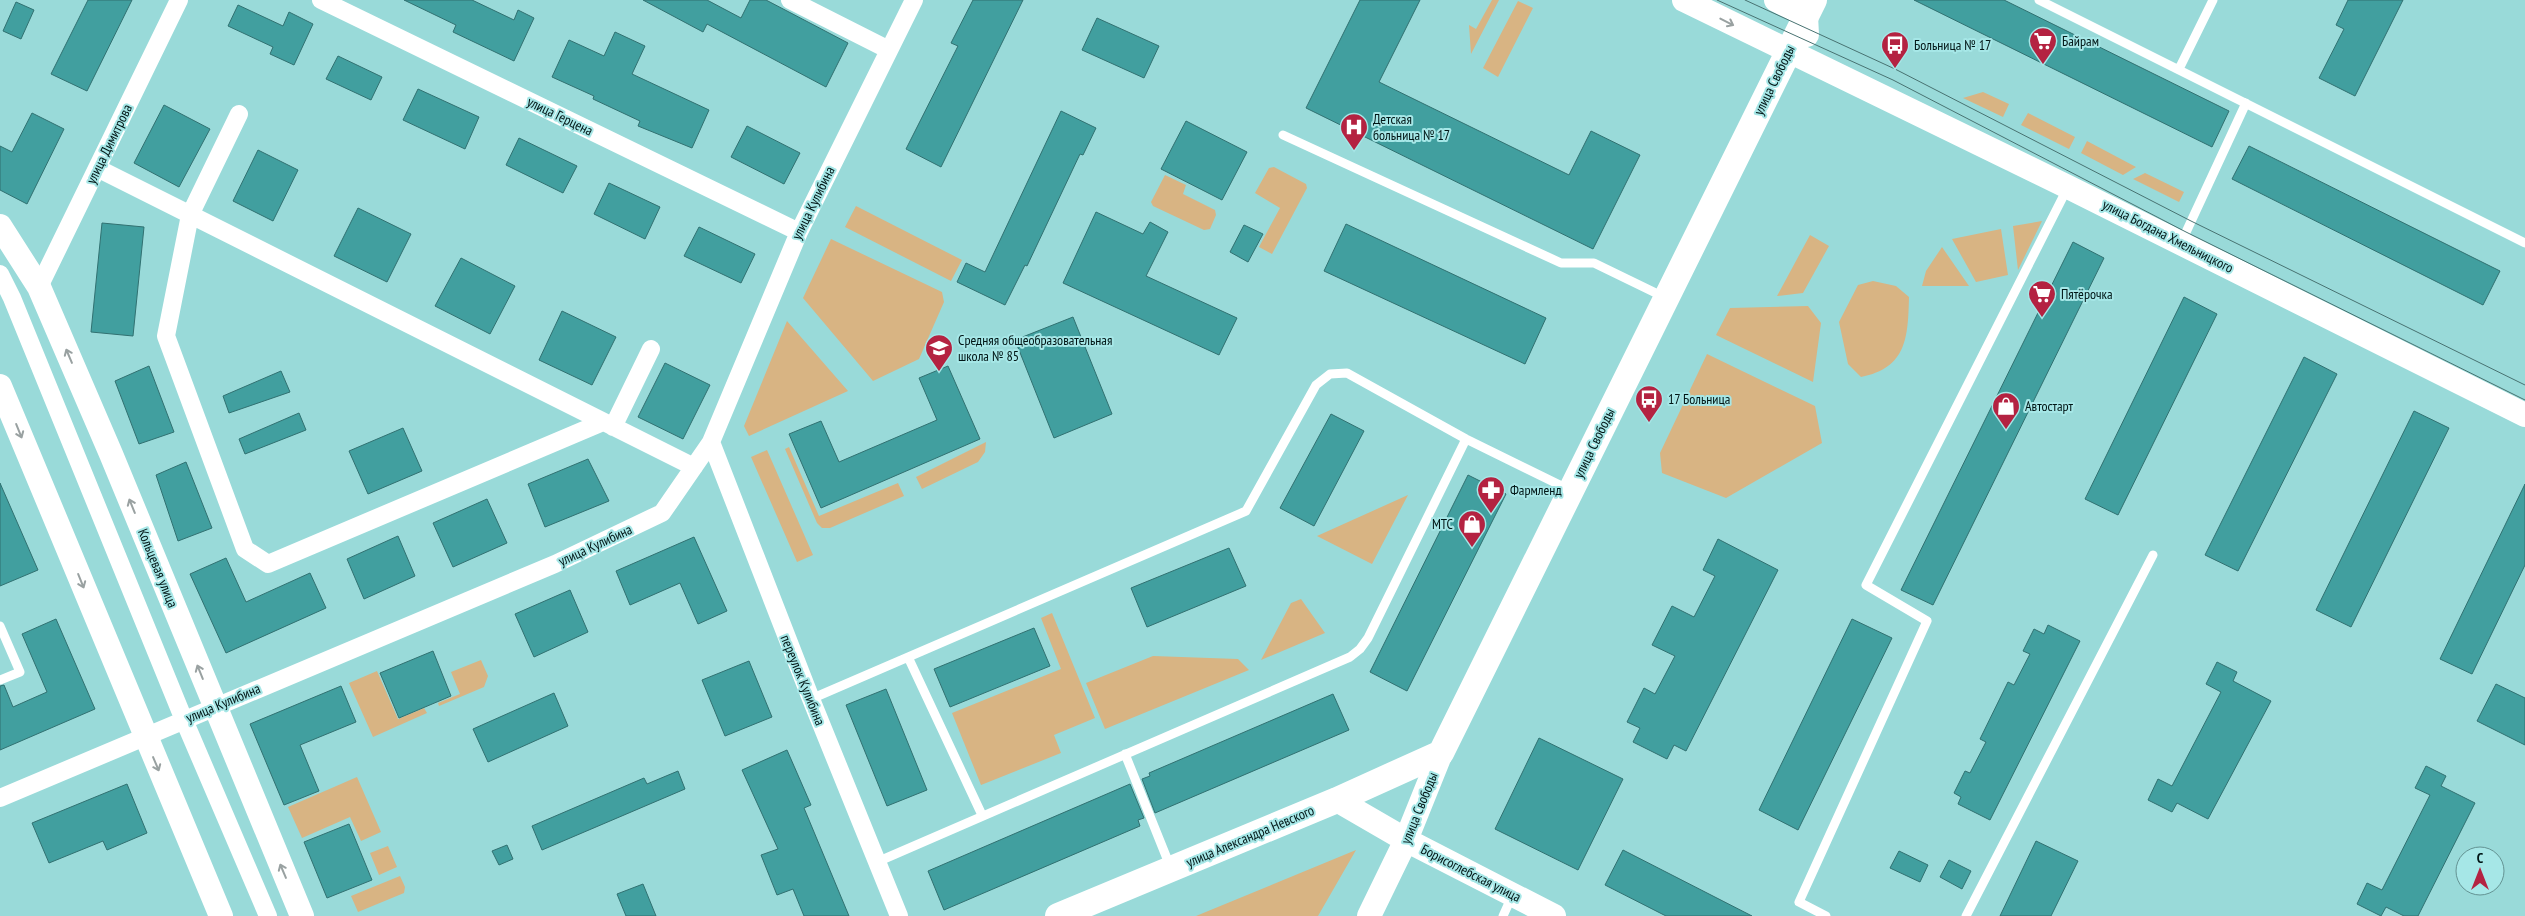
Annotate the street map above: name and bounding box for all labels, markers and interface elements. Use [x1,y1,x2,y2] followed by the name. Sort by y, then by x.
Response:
[1719,18,1734,27] one-way arrow
[2028,26,2058,65] supermarket icon: Байрам
[1880,30,1910,69] bus stop icon: Больница № 17
[2062,32,2099,50] place label: Байрам
[1914,36,1991,54] place label: Больница № 17
[1749,42,1799,118] street label: улица Свободы
[524,92,596,140] street label: улица Герцена
[82,101,136,187] street label: улица Димитрова
[1373,110,1450,144] place label: Детская больница № 17
[1339,112,1369,151] hospital icon: Детская больница № 17
[788,163,838,243] street label: улица Кулибина
[2099,195,2237,277] street label: улица Богдана Хмельницкого
[2027,279,2057,318] supermarket icon: Пятёрочка
[2061,285,2113,303] place label: Пятёрочка
[958,331,1112,365] place label: Средняя общеобразовательная школа № 85
[924,333,954,372] school or university icon: Средняя общеобразовательная школа № 85
[64,349,73,364] one-way arrow
[1634,384,1664,423] bus stop icon: 17 Больница
[1668,390,1730,408] place label: 17 Больница
[1991,391,2021,430] shop icon: Автостарт
[2025,397,2073,415] place label: Автостарт
[1569,405,1619,481] street label: улица Свободы
[14,423,24,438] one-way arrow
[1476,475,1506,514] pharmacy icon: Фармленд
[1510,481,1562,499] place label: Фармленд
[127,499,137,514] one-way arrow
[1457,509,1487,548] shop icon: МТС
[1432,515,1454,533] place label: МТС
[555,520,635,570] street label: улица Кулибина
[134,526,182,610] street label: Кольцевая улица
[76,573,86,588] one-way arrow
[777,632,829,728] street label: переулок Кулибина
[195,665,205,680] one-way arrow
[183,679,263,727] street label: улица Кулибина
[152,756,162,771] one-way arrow
[1397,770,1441,846] street label: улица Свободы
[1183,801,1317,871] street label: улица Александра Невского
[1418,840,1524,906] street label: Борисоглебская улица
[2455,846,2505,896] north arrow
[2477,849,2484,867] text: С
[277,864,287,879] one-way arrow

